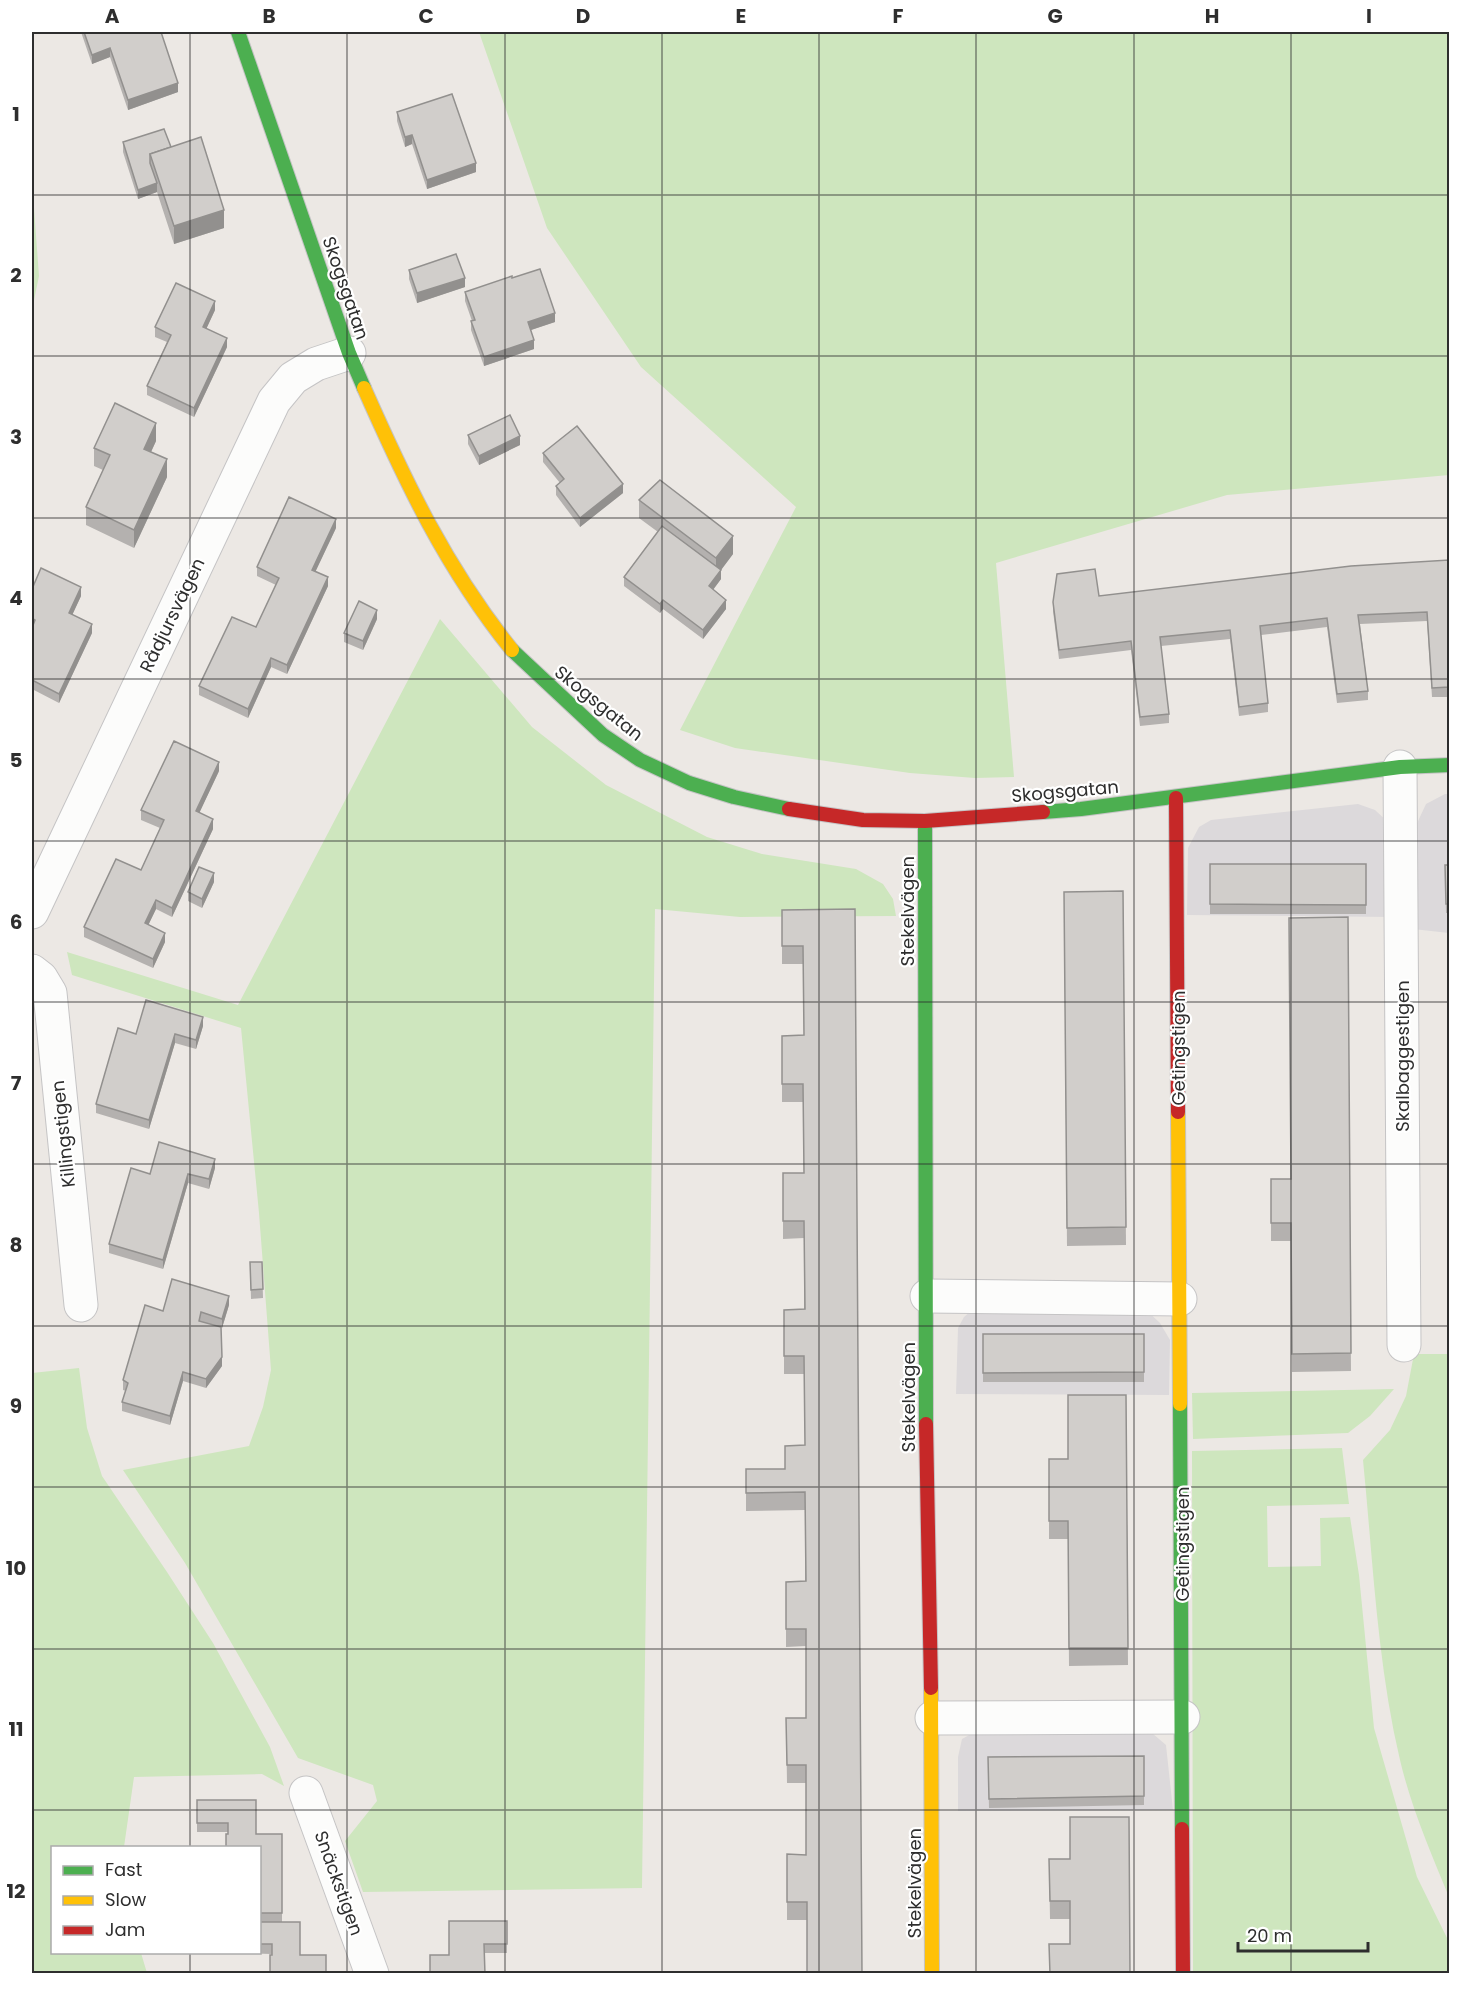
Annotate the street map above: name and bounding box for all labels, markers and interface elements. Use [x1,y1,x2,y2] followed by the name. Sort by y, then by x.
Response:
[105,2,120,30] text: A
[262,2,276,30] text: B
[418,2,434,30] text: C
[576,2,590,30] text: D
[736,2,746,30] text: E
[893,2,904,30] text: F
[1047,2,1063,30] text: G
[1205,2,1219,30] text: H
[1366,2,1372,30] text: I
[12,100,20,128] text: 1
[317,233,375,343] street label: Skogsgatan
[10,261,22,289] text: 2
[10,423,22,451] text: 3
[133,554,211,676] street label: Rådjursvägen
[9,584,23,612] text: 4
[549,659,649,747] street label: Skogsgatan
[10,746,23,774] text: 5
[1010,774,1120,808] street label: Skogsgatan
[895,856,920,966] street label: Stekelvägen
[10,908,22,936] text: 6
[1390,980,1415,1132] street label: Skalbaggestigen
[1166,990,1191,1106] street label: Getingstigen
[11,1069,22,1097] text: 7
[45,1079,81,1189] street label: Killingstigen
[10,1231,22,1259] text: 8
[896,1342,921,1452] street label: Stekelvägen
[10,1392,22,1420] text: 9
[1170,1486,1195,1602] street label: Getingstigen
[6,1554,26,1582] text: 10
[8,1715,24,1743] text: 11
[308,1827,370,1939] street label: Snäckstigen
[902,1828,927,1938] street label: Stekelvägen
[51,1846,261,1954] legend
[105,1857,142,1882] text: Fast
[7,1877,25,1905] text: 12
[105,1887,147,1912] text: Slow
[1238,1915,1368,1953] scale bar
[105,1917,145,1942] text: Jam
[1247,1923,1292,1948] text: 20 m

